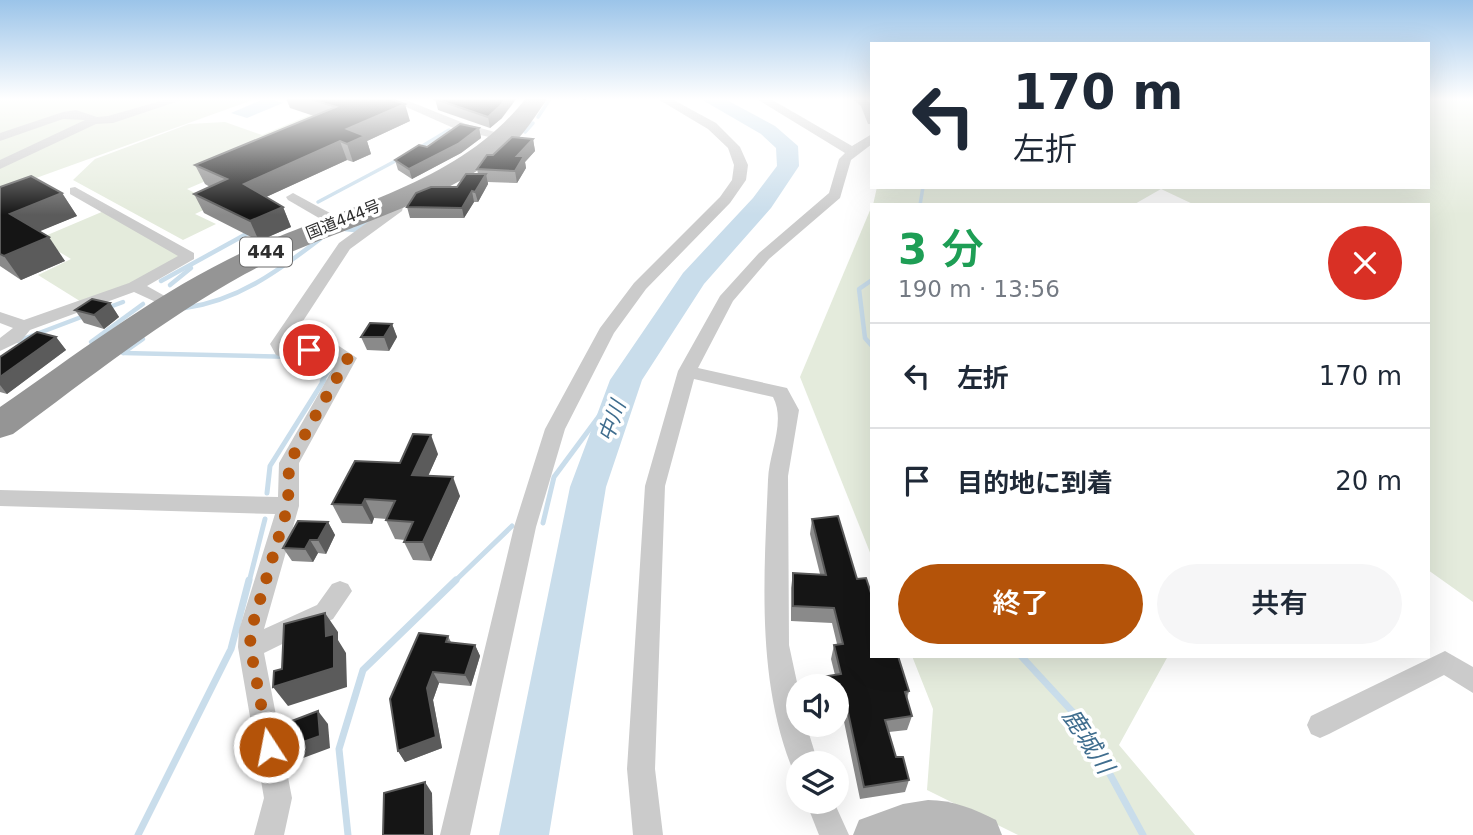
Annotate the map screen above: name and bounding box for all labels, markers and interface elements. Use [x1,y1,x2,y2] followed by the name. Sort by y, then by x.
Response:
[1013,64,1183,121] text: 170 m
[898,70,989,161] icon: left
[1013,130,1077,168] text: 左折
[303,196,383,243] street label: 国道444号
[898,225,984,274] text: 3 分
[1328,226,1402,300] button: close
[240,238,292,266] road number: 444
[898,276,1060,302] text: 190 m · 13:56
[279,320,339,380] pin
[290,331,328,369] icon: arrive
[898,357,936,395] icon: left
[1319,361,1402,391] text: 170 m
[957,363,1009,393] text: 左折
[594,395,631,445] water label: 中川
[898,462,936,500] icon: arrive
[1335,466,1402,496] text: 20 m
[957,468,1113,498] text: 目的地に到着
[898,564,1143,644] button: 終了
[1157,564,1402,644] button: 共有
[786,674,849,814] map controls
[786,674,849,737] button: sound
[1057,703,1121,781] water label: 鹿城川
[232,710,306,784] position arrow
[786,751,849,814] button: layers

